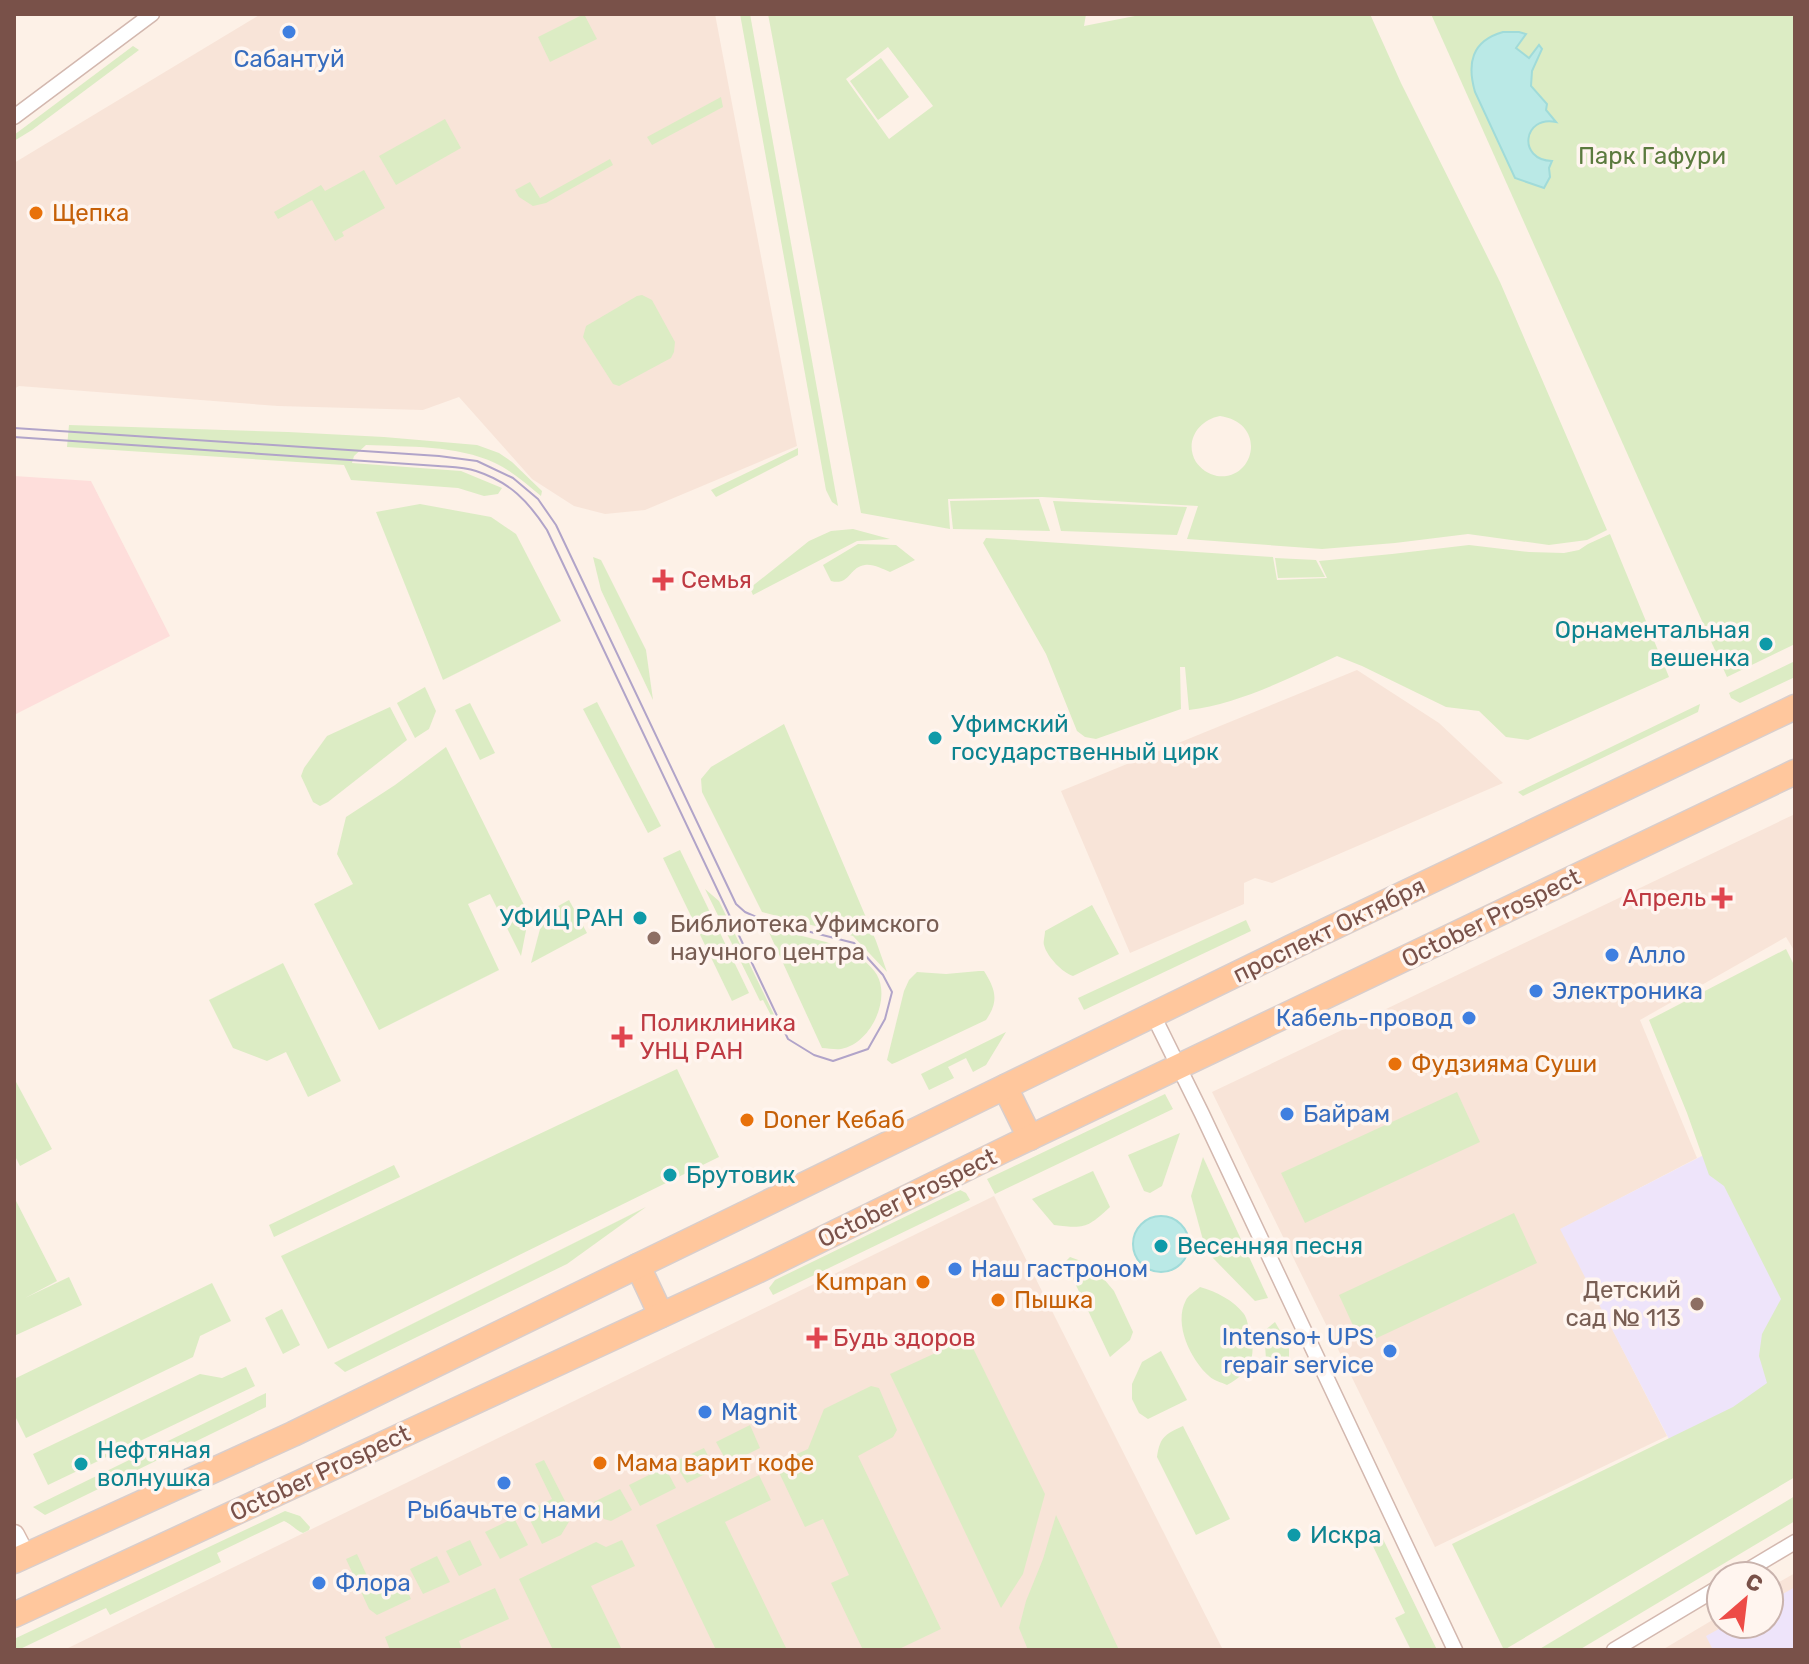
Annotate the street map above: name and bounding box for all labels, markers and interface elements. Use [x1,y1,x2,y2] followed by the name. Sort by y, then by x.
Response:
[280,23,298,41] marker: Сабантуй
[233,45,345,73] place label: Сабантуй
[1578,142,1726,170] park label: Парк Гафури
[52,199,129,227] place label: Щепка
[27,204,45,222] marker: Щепка
[681,566,752,594] place label: Семья
[652,569,674,591] marker: Семья
[1555,616,1750,672] place label: Орнаментальная вешенка
[1757,635,1775,653] marker: Орнаментальная вешенка
[951,710,1219,766] place label: Уфимский государственный цирк
[926,729,944,747] marker: Уфимский государственный цирк
[1397,863,1585,973] street label: October Prospect
[1228,871,1430,989] street label: проспект Октября
[1622,884,1706,912] place label: Апрель
[1713,889,1731,907] marker: Апрель
[499,904,624,932] place label: УФИЦ РАН
[631,909,649,927] marker: УФИЦ РАН
[670,910,939,966] place label: Библиотека Уфимского научного центра
[645,929,663,947] marker: Библиотека Уфимского научного центра
[1628,941,1686,969] place label: Алло
[1603,946,1621,964] marker: Алло
[1552,977,1703,1005] place label: Электроника
[1527,982,1545,1000] marker: Электроника
[1276,1004,1453,1032] place label: Кабель-провод
[640,1009,796,1065] place label: Поликлиника УНЦ РАН
[1460,1009,1478,1027] marker: Кабель-провод
[611,1026,633,1048] marker: Поликлиника УНЦ РАН
[1411,1050,1597,1078] place label: Фудзияма Суши
[1386,1055,1404,1073] marker: Фудзияма Суши
[1303,1100,1390,1128] place label: Байрам
[1278,1105,1296,1123] marker: Байрам
[763,1106,905,1134] place label: Doner Кебаб
[738,1111,756,1129] marker: Doner Кебаб
[813,1143,1001,1253] street label: October Prospect
[686,1161,795,1189] place label: Брутовик
[661,1166,679,1184] marker: Брутовик
[1177,1232,1363,1260] place label: Весенняя песня
[1152,1237,1170,1255] marker: Весенняя песня
[971,1255,1148,1283] place label: Наш гастроном
[946,1260,964,1278] marker: Наш гастроном
[815,1268,907,1296] place label: Kumpan
[914,1273,932,1291] marker: Kumpan
[1566,1276,1681,1332] place label: Детский сад № 113
[1014,1286,1093,1314] place label: Пышка
[989,1291,1007,1309] marker: Пышка
[1688,1295,1706,1313] marker: Детский сад № 113
[1222,1323,1374,1379] place label: Intenso+ UPS repair service
[833,1324,976,1352] place label: Будь здоров
[808,1329,826,1347] marker: Будь здоров
[1381,1342,1399,1360] marker: Intenso+ UPS repair service
[721,1398,797,1426] place label: Magnit
[696,1403,714,1421] marker: Magnit
[225,1419,415,1527] street label: October Prospect
[97,1436,211,1492] place label: Нефтяная волнушка
[616,1449,814,1477] place label: Мама варит кофе
[591,1454,609,1472] marker: Мама варит кофе
[72,1455,90,1473] marker: Нефтяная волнушка
[495,1474,513,1492] marker: Рыбачьте с нами
[407,1496,601,1524] place label: Рыбачьте с нами
[1310,1521,1381,1549] place label: Искра
[1285,1526,1303,1544] marker: Искра
[1705,1560,1785,1640] north arrow
[1741,1567,1767,1598] text: С
[335,1569,411,1597] place label: Флора
[310,1574,328,1592] marker: Флора

